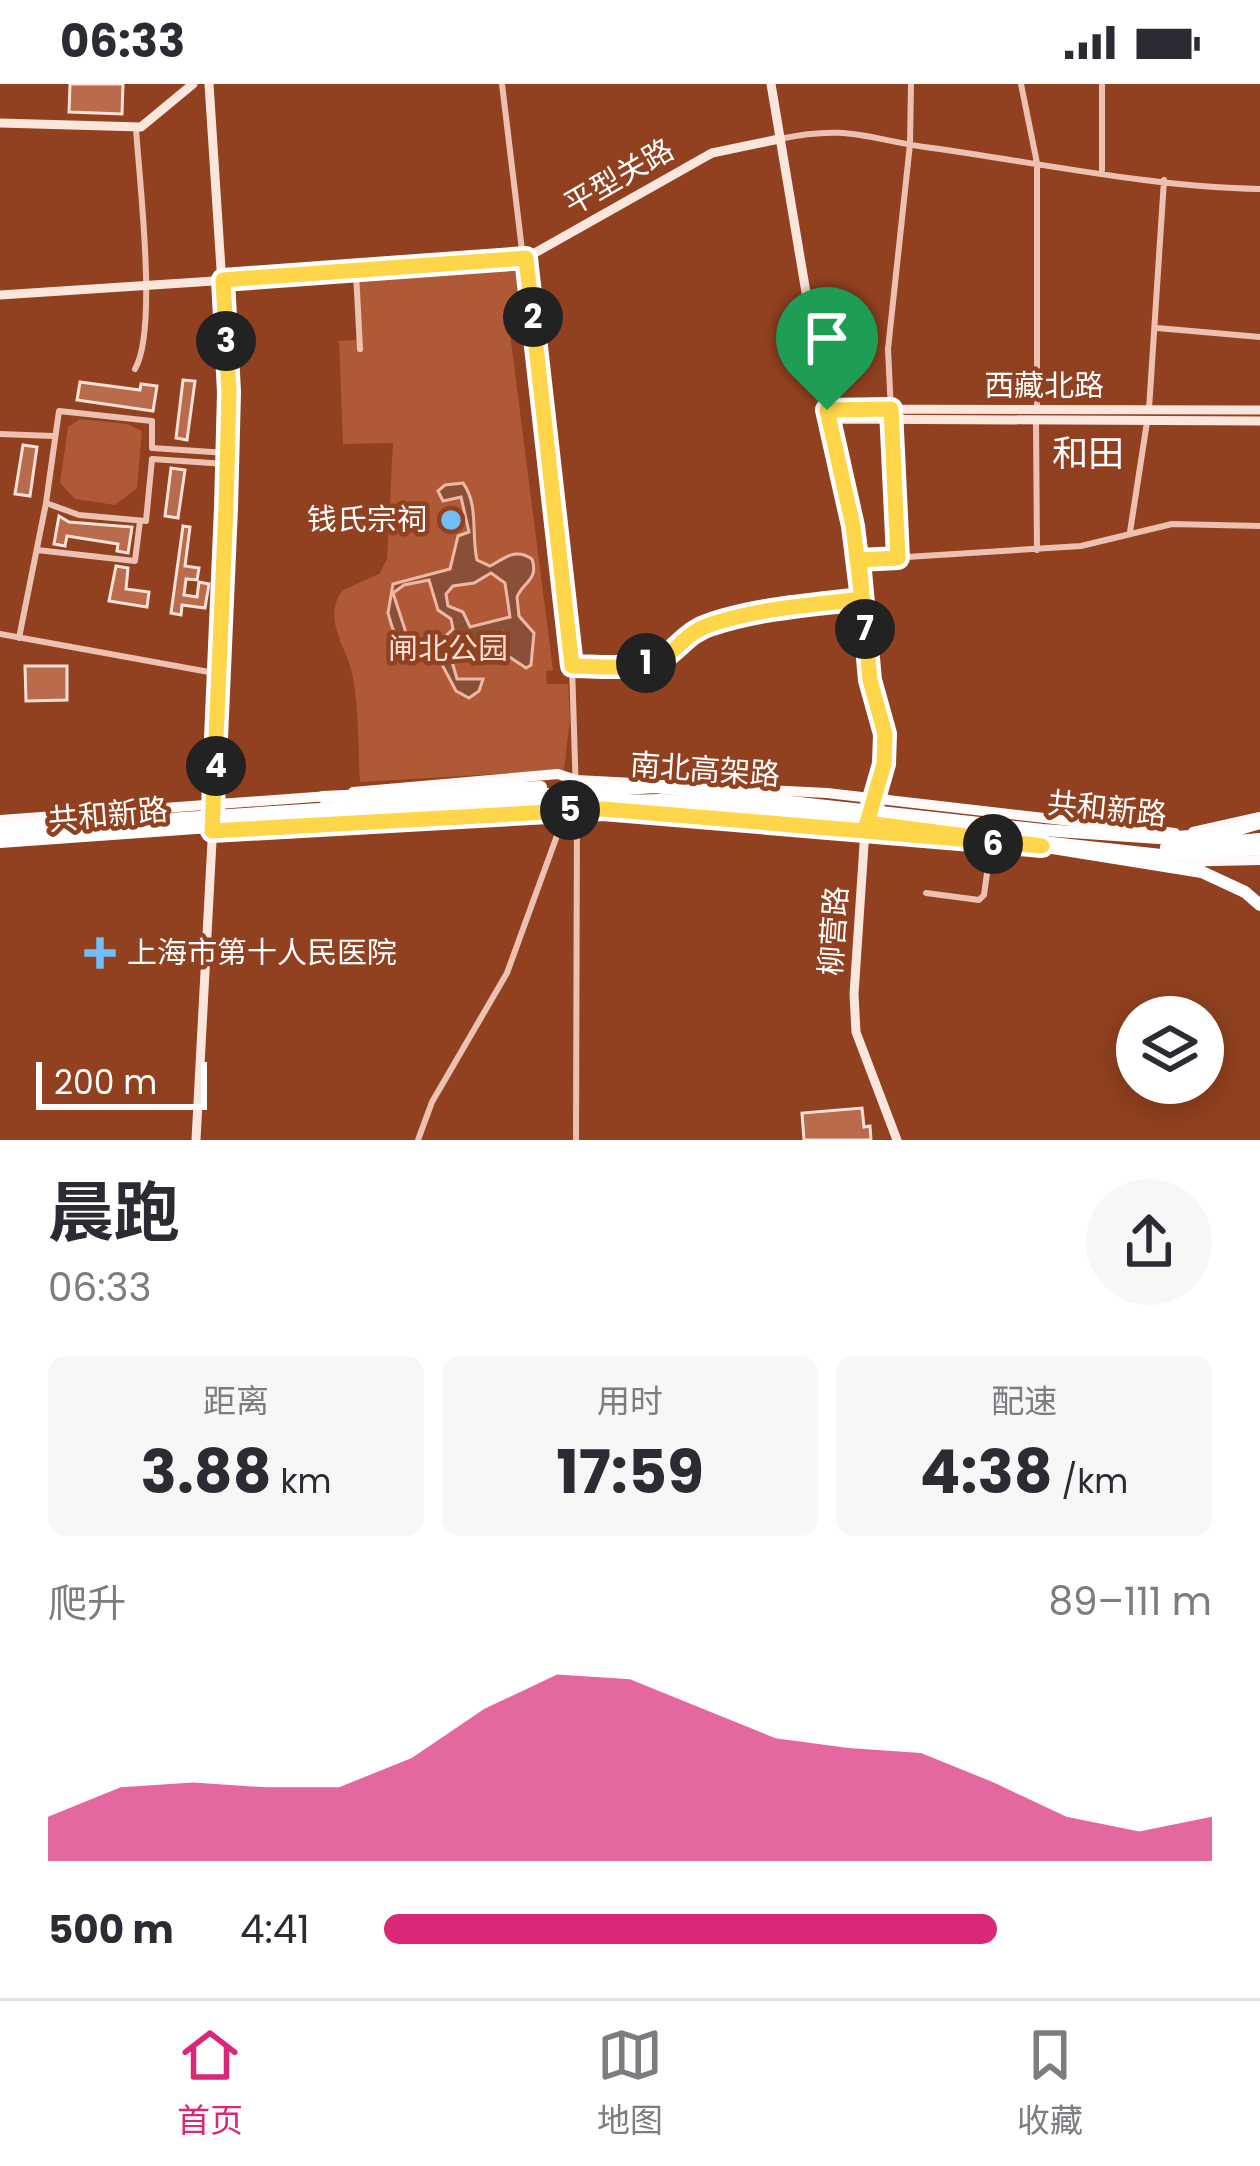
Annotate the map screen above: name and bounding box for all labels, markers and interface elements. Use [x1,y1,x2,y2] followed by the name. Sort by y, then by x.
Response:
[60,10,185,73] text: 06:33
[556,128,681,225] street label: 平型关路
[503,287,563,347] pin: 2
[776,287,878,410] pin
[524,293,542,340] text: 2
[794,305,860,371] icon: arrive
[196,311,256,371] pin: 3
[216,317,236,364] text: 3
[984,364,1104,407] street label: 西藏北路
[1052,428,1124,479] district label: 和田
[307,498,427,541] place label: 钱氏宗祠
[438,507,464,533] marker: 钱氏宗祠
[835,599,895,659] pin: 7
[856,605,874,652] text: 7
[388,627,508,670] park label: 闸北公园
[616,633,676,693] pin: 1
[640,639,652,686] text: 1
[186,736,246,796] pin: 4
[205,742,227,789] text: 4
[629,743,781,796] street label: 南北高架路
[540,780,600,840] pin: 5
[1045,781,1169,836] street label: 共和新路
[559,786,581,833] text: 5
[46,788,170,841] street label: 共和新路
[963,814,1023,874] pin: 6
[982,820,1004,867] text: 6
[809,885,858,977] street label: 柳营路
[127,931,397,974] place label: 上海市第十人民医院
[84,937,116,969] marker: 上海市第十人民医院
[1116,996,1224,1104] map controls
[1116,996,1224,1104] button: layers
[36,1056,207,1109] scale bar
[54,1059,157,1106] text: 200 m
[48,1167,180,1259] text: 晨跑
[1086,1179,1212,1305] button: share
[48,1260,152,1315] text: 06:33
[203,1378,269,1425] text: 距离
[597,1378,663,1425] text: 用时
[991,1378,1057,1425] text: 配速
[141,1430,272,1514] text: 3.88
[556,1430,704,1514] text: 17:59
[920,1430,1053,1514] text: 4:38
[272,1458,331,1505] text: km
[1053,1458,1128,1505] text: /km
[1048,1574,1212,1629] text: 89–111 m
[48,1576,126,1631] text: 爬升
[48,1902,174,1957] text: 500 m
[240,1902,310,1957] text: 4:41
[177,2022,243,2146] tab: 首页
[597,2022,663,2146] tab: 地图
[1017,2022,1083,2146] tab: 收藏

